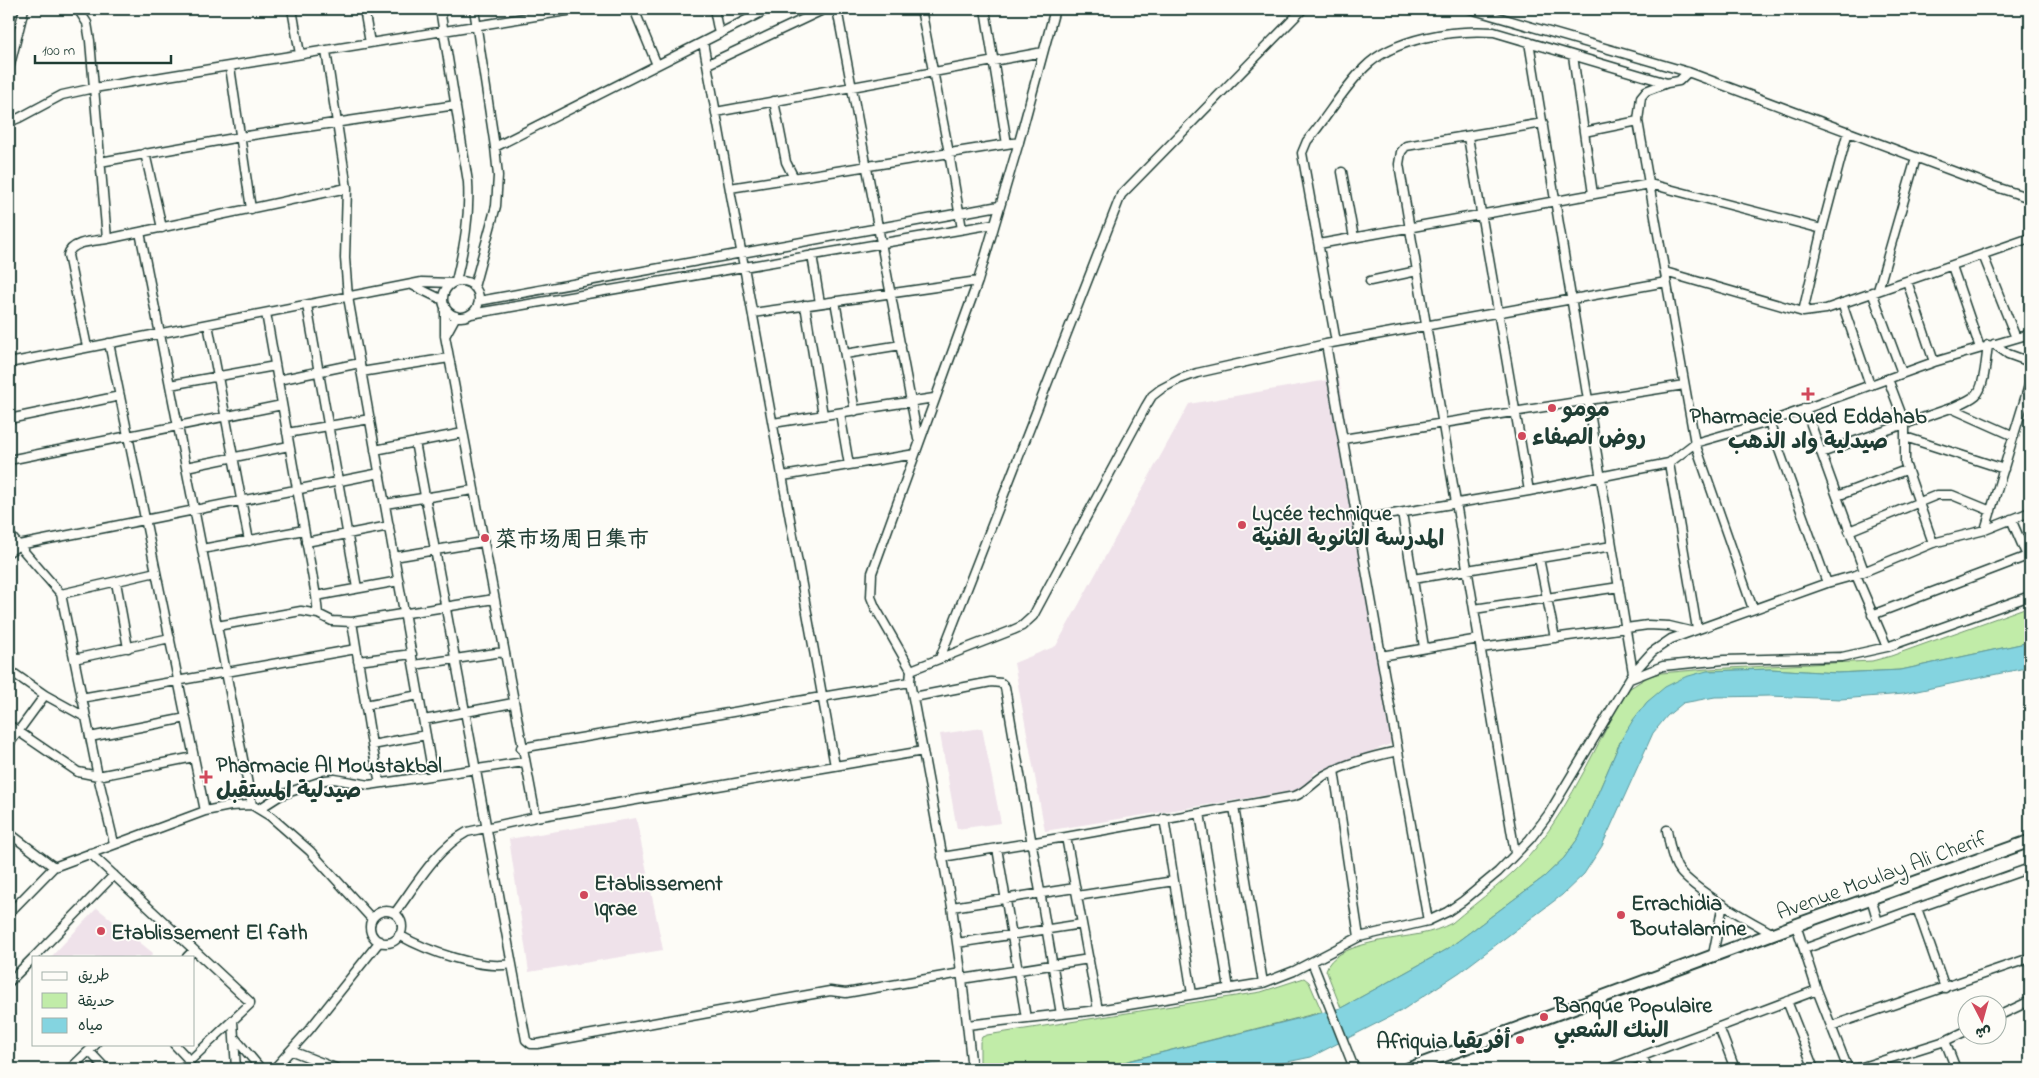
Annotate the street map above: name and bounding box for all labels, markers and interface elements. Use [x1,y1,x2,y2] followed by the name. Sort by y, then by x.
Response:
[35,32,171,64] scale bar
[42,40,75,62] text: 100 m
[1802,388,1814,400] marker: Pharmacie Oued Eddahab صيدلية واد الذهب
[1561,395,1610,427] place label: مومو
[1546,402,1558,414] marker: مومو
[1689,402,1927,459] place label: Pharmacie Oued Eddahab صيدلية واد الذهب
[1532,423,1646,455] place label: روض الصفاء
[1516,430,1528,442] marker: روض الصفاء
[1252,499,1444,556] place label: Lycée technique المدرسة الثانوية الفنية
[1236,519,1248,531] marker: Lycée technique المدرسة الثانوية الفنية
[495,525,649,557] place label: 菜市场周日集市
[479,532,491,544] marker: 菜市场周日集市
[216,751,442,808] place label: Pharmacie Al Moustakbal صيدلية المستقبل
[200,771,212,783] marker: Pharmacie Al Moustakbal صيدلية المستقبل
[1772,824,1993,931] street label: Avenue Moulay Ali Cherif
[594,869,723,926] place label: Etablissement Iqrae
[578,889,590,901] marker: Etablissement Iqrae
[1630,889,1747,946] place label: Errachidia Boutalamine
[1615,909,1627,921] marker: Errachidia Boutalamine
[111,918,308,950] place label: Etablissement El fath
[95,925,107,937] marker: Etablissement El fath
[32,956,195,1046] legend
[78,965,110,987] text: طريق
[78,991,115,1013] text: حديقة
[1553,991,1713,1049] place label: Banque Populaire البنك الشعبي
[1956,996,2006,1046] north arrow
[1538,1011,1550,1023] marker: Banque Populaire البنك الشعبي
[78,1015,103,1037] text: مياه
[1974,1020,1992,1043] text: ش
[1376,1027,1510,1059] place label: Afriquia أفريقيا
[1514,1034,1526,1046] marker: Afriquia أفريقيا

